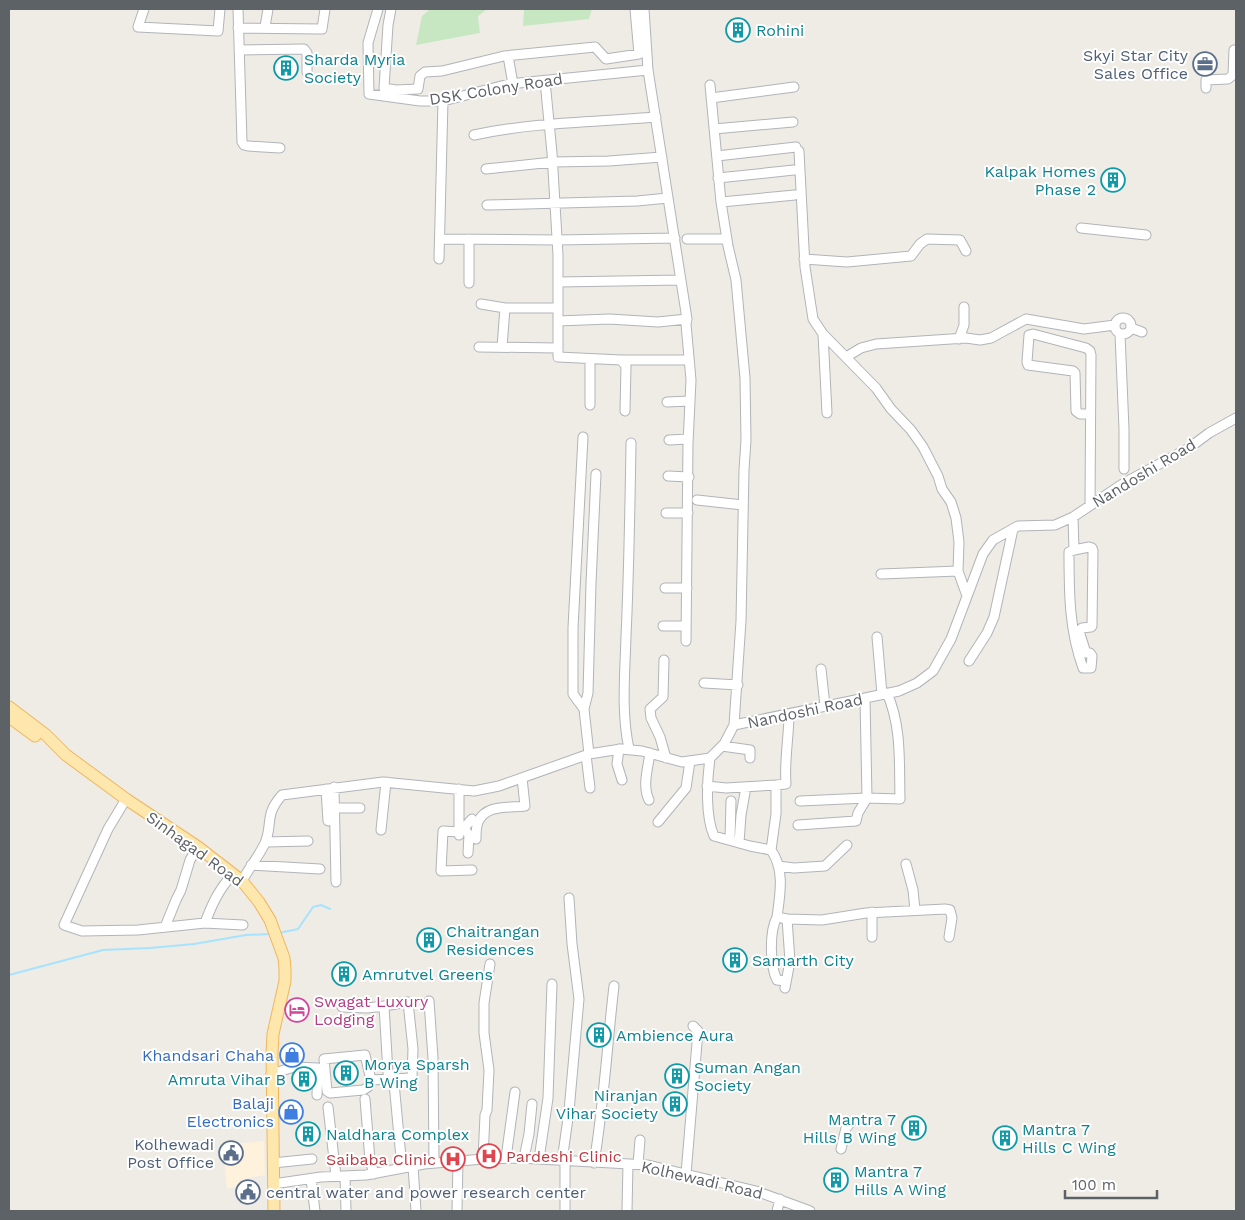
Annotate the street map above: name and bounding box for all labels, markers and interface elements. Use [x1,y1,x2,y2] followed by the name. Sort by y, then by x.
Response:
[725,17,751,43] building icon: Rohini
[756,21,804,40] place label: Rohini
[1083,46,1189,83] place label: Skyi Star City Sales Office
[304,50,405,87] place label: Sharda Myria Society
[1192,51,1218,77] office icon: Skyi Star City Sales Office
[273,55,299,81] building icon: Sharda Myria Society
[428,69,564,109] street label: DSK Colony Road
[984,162,1096,199] place label: Kalpak Homes Phase 2
[1100,167,1126,193] building icon: Kalpak Homes Phase 2
[1089,435,1199,511] street label: Nandoshi Road
[746,690,864,732] street label: Nandoshi Road
[143,807,247,891] street label: Sinhagad Road
[446,922,540,959] place label: Chaitrangan Residences
[416,927,442,953] building icon: Chaitrangan Residences
[722,947,748,973] building icon: Samarth City
[752,951,855,970] place label: Samarth City
[331,961,357,987] building icon: Amrutvel Greens
[362,965,493,984] place label: Amrutvel Greens
[314,992,429,1029] place label: Swagat Luxury Lodging
[284,997,310,1023] hotel icon: Swagat Luxury Lodging
[586,1022,612,1048] building icon: Ambience Aura
[616,1026,734,1045] place label: Ambience Aura
[279,1042,305,1068] shop icon: Khandsari Chaha
[142,1046,274,1065] place label: Khandsari Chaha
[364,1055,470,1092] place label: Morya Sparsh B Wing
[694,1058,801,1095] place label: Suman Angan Society
[333,1060,359,1086] building icon: Morya Sparsh B Wing
[664,1063,690,1089] building icon: Suman Angan Society
[291,1066,317,1092] building icon: Amruta Vihar B
[168,1070,286,1089] place label: Amruta Vihar B
[556,1086,659,1123] place label: Niranjan Vihar Society
[662,1091,688,1117] building icon: Niranjan Vihar Society
[187,1094,274,1131] place label: Balaji Electronics
[278,1099,304,1125] shop icon: Balaji Electronics
[803,1110,896,1147] place label: Mantra 7 Hills B Wing
[901,1115,927,1141] building icon: Mantra 7 Hills B Wing
[1022,1120,1116,1157] place label: Mantra 7 Hills C Wing
[295,1121,321,1147] building icon: Naldhara Complex
[326,1125,469,1144] place label: Naldhara Complex
[992,1125,1018,1151] building icon: Mantra 7 Hills C Wing
[127,1135,214,1172] place label: Kolhewadi Post Office
[218,1140,244,1166] public building icon: Kolhewadi Post Office
[476,1143,502,1169] hospital icon: Pardeshi Clinic
[440,1146,466,1172] hospital icon: Saibaba Clinic
[506,1147,622,1166] place label: Pardeshi Clinic
[326,1150,436,1169] place label: Saibaba Clinic
[639,1157,765,1203] street label: Kolhewadi Road
[854,1162,947,1199] place label: Mantra 7 Hills A Wing
[823,1167,849,1193] building icon: Mantra 7 Hills A Wing
[1065,1168,1158,1200] scale bar
[1072,1176,1116,1194] text: 100 m
[235,1179,261,1205] public building icon: central water and power research center
[266,1183,587,1202] place label: central water and power research center

